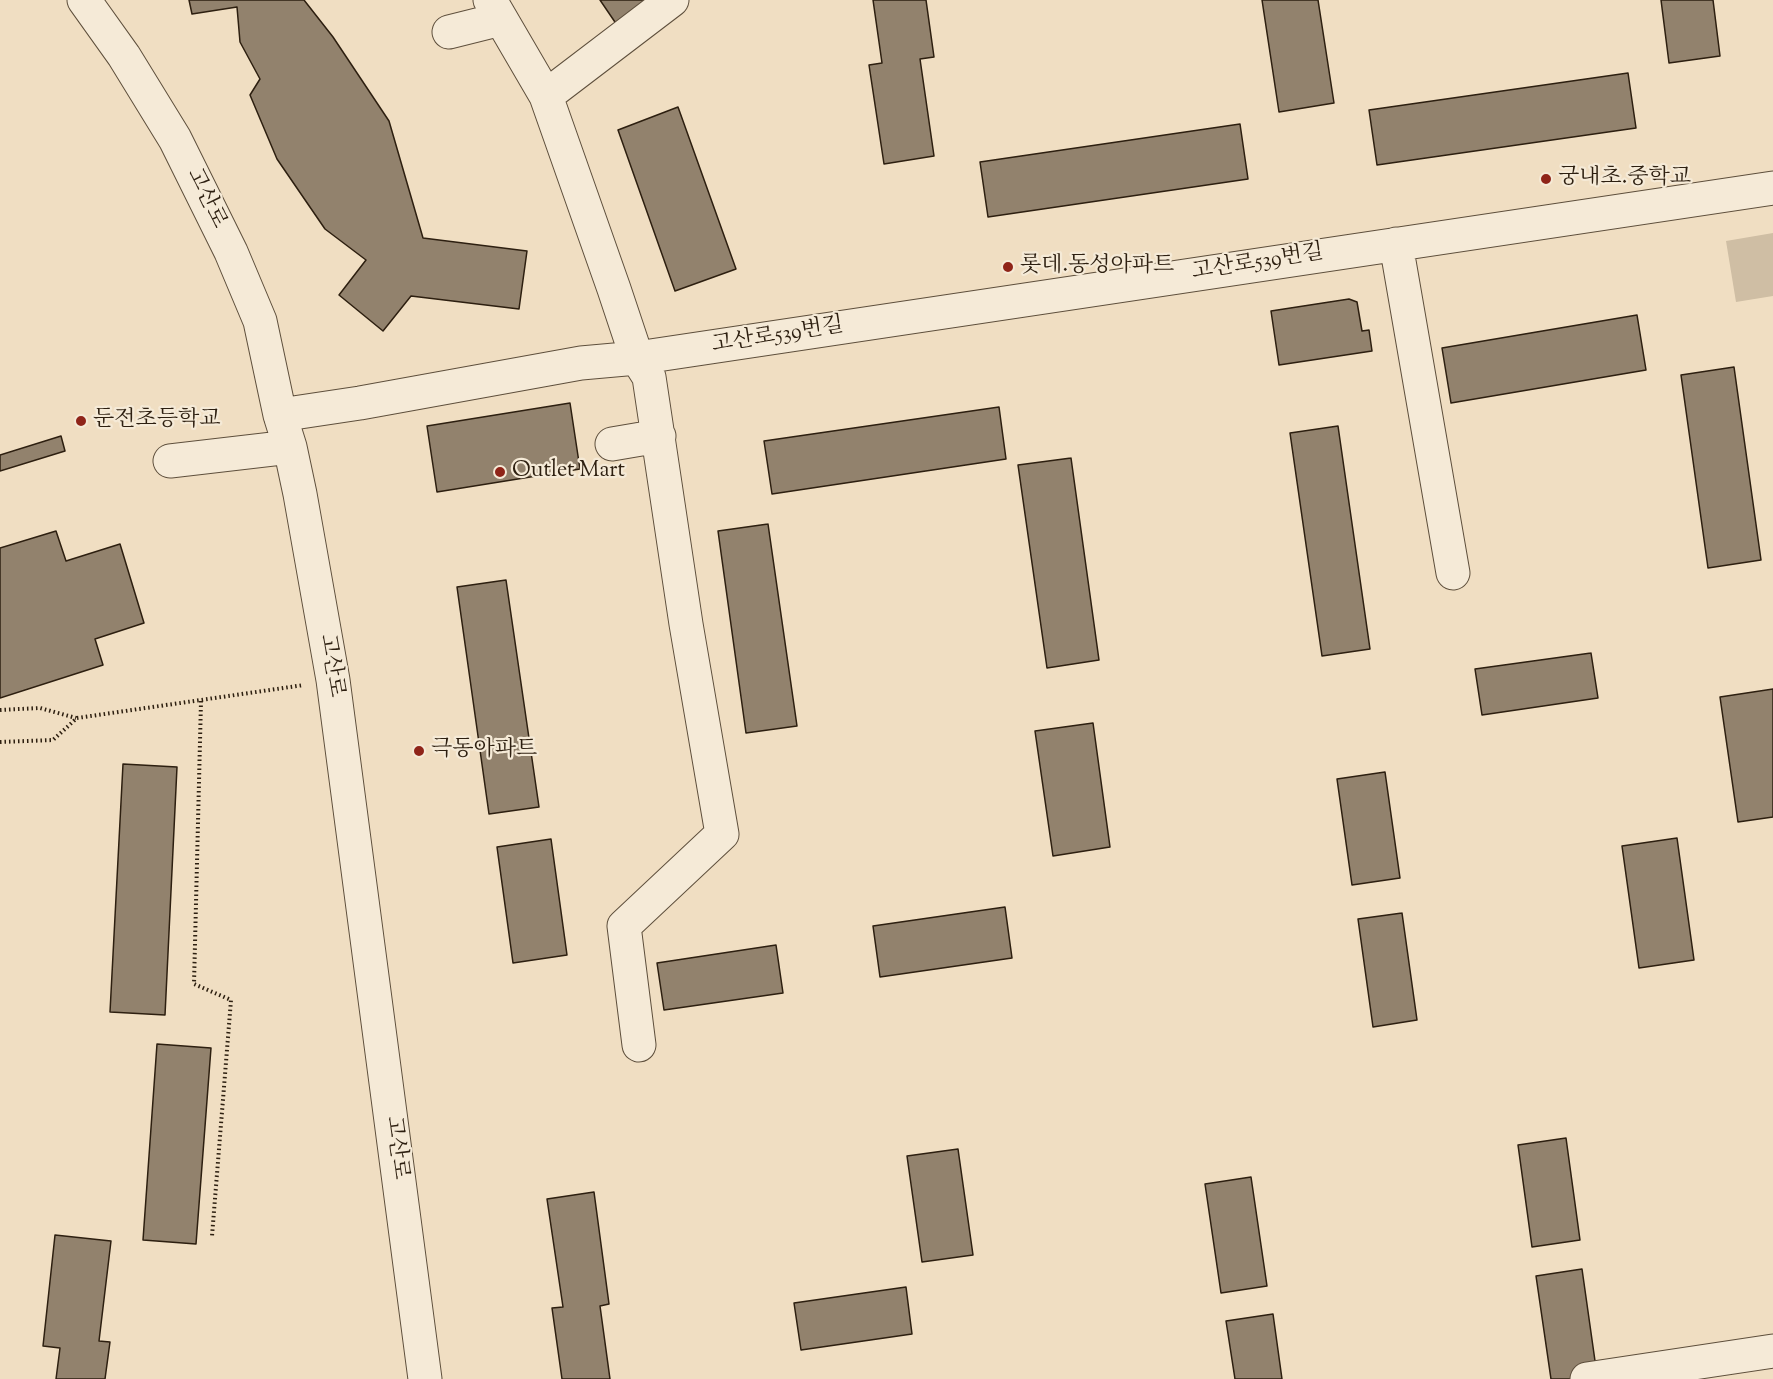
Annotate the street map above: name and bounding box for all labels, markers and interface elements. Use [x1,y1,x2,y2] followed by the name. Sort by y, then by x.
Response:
[179,165,231,233] street label: 고산로
[1558,166,1691,192] place label: 궁내초.중학교
[1539,172,1553,186] marker: 궁내초.중학교
[1190,241,1326,287] street label: 고산로539번길
[1020,254,1174,280] place label: 롯데.동성아파트
[1001,260,1015,274] marker: 롯데.동성아파트
[710,314,846,360] street label: 고산로539번길
[93,408,221,434] place label: 둔전초등학교
[74,414,88,428] marker: 둔전초등학교
[512,459,625,485] place label: Outlet Mart
[493,465,507,479] marker: Outlet Mart
[312,632,348,700] street label: 고산로
[431,738,537,764] place label: 극동아파트
[412,744,426,758] marker: 극동아파트
[378,1115,412,1181] street label: 고산로

